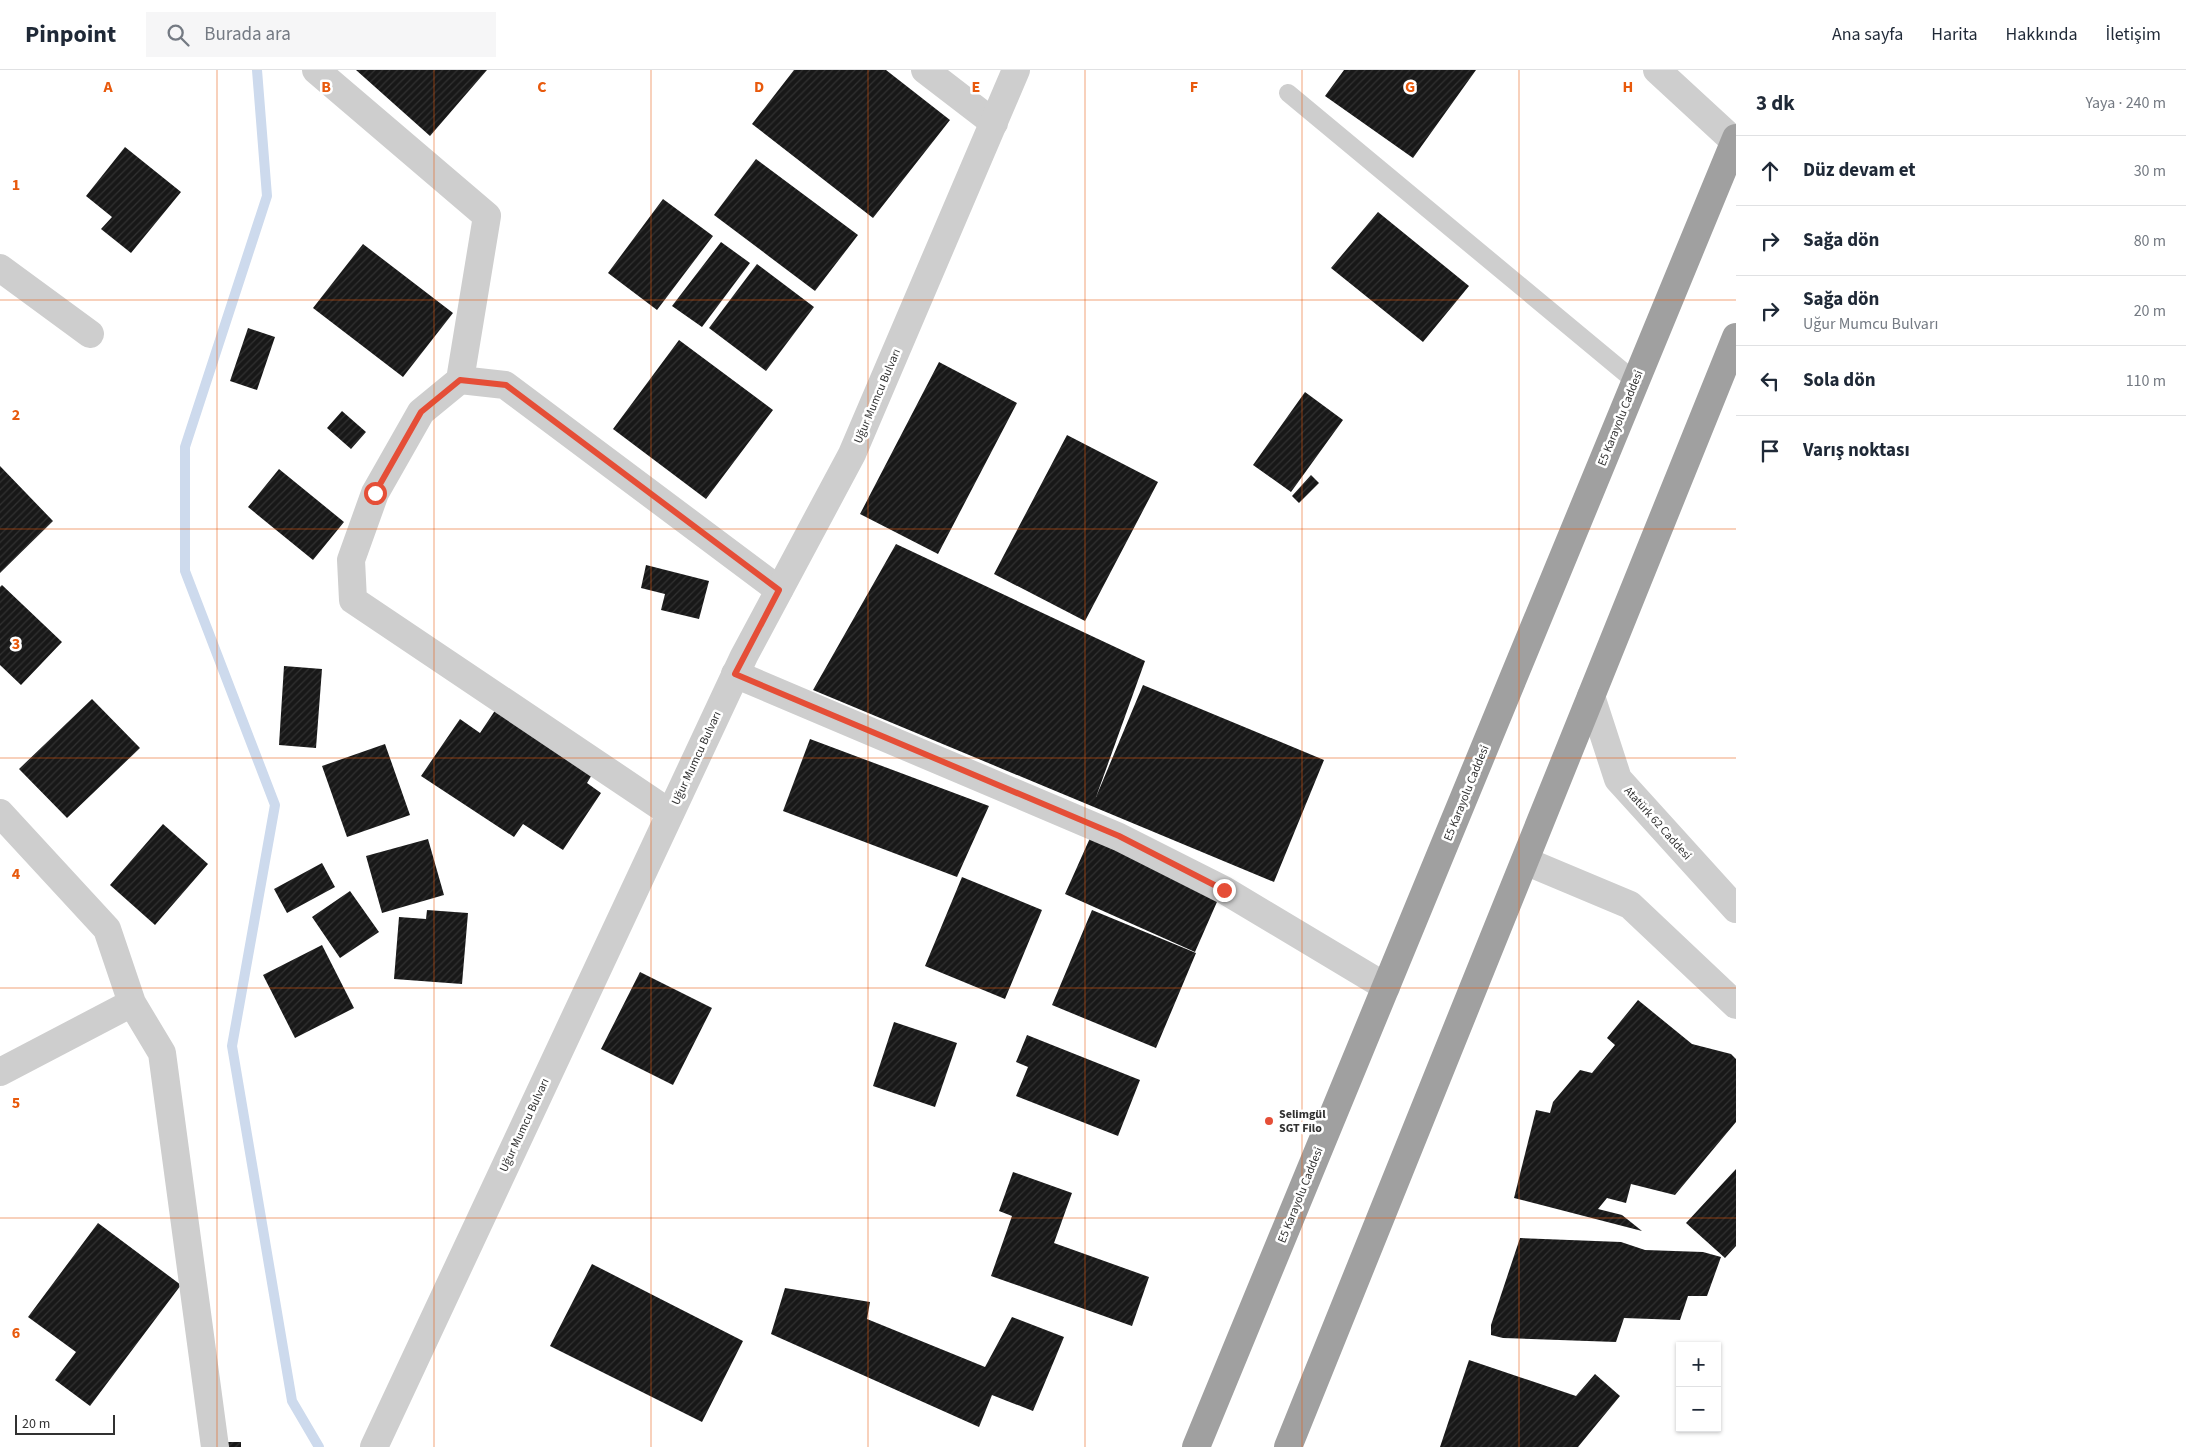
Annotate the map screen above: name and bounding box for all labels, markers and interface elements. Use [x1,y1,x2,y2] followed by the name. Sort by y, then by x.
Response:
[146,12,496,57] search box
[25,17,116,52] text: Pinpoint
[164,21,192,49] icon: search
[204,21,291,48] text: Burada ara
[1832,22,1903,47] text: Ana sayfa
[1931,22,1978,47] text: Harita
[2006,22,2078,47] text: Hakkında
[2106,22,2161,47] text: İletişim
[102,76,113,98] text: A
[321,76,331,98] text: B
[537,76,547,98] text: C
[754,76,764,98] text: D
[972,76,980,98] text: E
[1190,76,1198,98] text: F
[1405,76,1415,98] text: G
[1623,76,1633,98] text: H
[1756,88,1795,118] text: 3 dk
[2085,92,2166,114] text: Yaya · 240 m
[1756,157,1784,185] icon: ahead
[1803,157,1916,184] text: Düz devam et
[2134,160,2166,182] text: 30 m
[12,174,20,196] text: 1
[1756,227,1784,255] icon: right
[1803,227,1879,254] text: Sağa dön
[2134,230,2166,252] text: 80 m
[1803,286,1879,313] text: Sağa dön
[1756,297,1784,325] icon: right
[2134,300,2166,322] text: 20 m
[1803,313,1938,335] text: Uğur Mumcu Bulvarı
[850,346,905,446] street label: Uğur Mumcu Bulvarı
[1756,367,1784,395] icon: left
[1803,367,1876,394] text: Sola dön
[1594,368,1647,469] street label: E5 Karayolu Caddesi
[2126,370,2166,392] text: 110 m
[12,404,20,426] text: 2
[1756,437,1784,465] icon: arrive
[1803,437,1910,464] text: Varış noktası
[364,482,387,505] route start
[12,633,20,655] text: 3
[667,709,726,808] street label: Uğur Mumcu Bulvarı
[1440,743,1493,844] street label: E5 Karayolu Caddesi
[1620,783,1695,864] street label: Atatürk 62 Caddesi
[12,863,21,885] text: 4
[1213,879,1236,902] route end
[495,1076,554,1175] street label: Uğur Mumcu Bulvarı
[12,1092,20,1114] text: 5
[1279,1106,1326,1137] place label: Selimgül SGT Filo
[1263,1115,1275,1127] marker: Selimgül SGT Filo
[1274,1145,1327,1246] street label: E5 Karayolu Caddesi
[12,1322,20,1344] text: 6
[1676,1342,1721,1432] map controls
[1676,1342,1721,1387] button: +
[1676,1387,1721,1432] button: −
[15,1412,115,1435] scale bar
[22,1414,50,1434] text: 20 m

